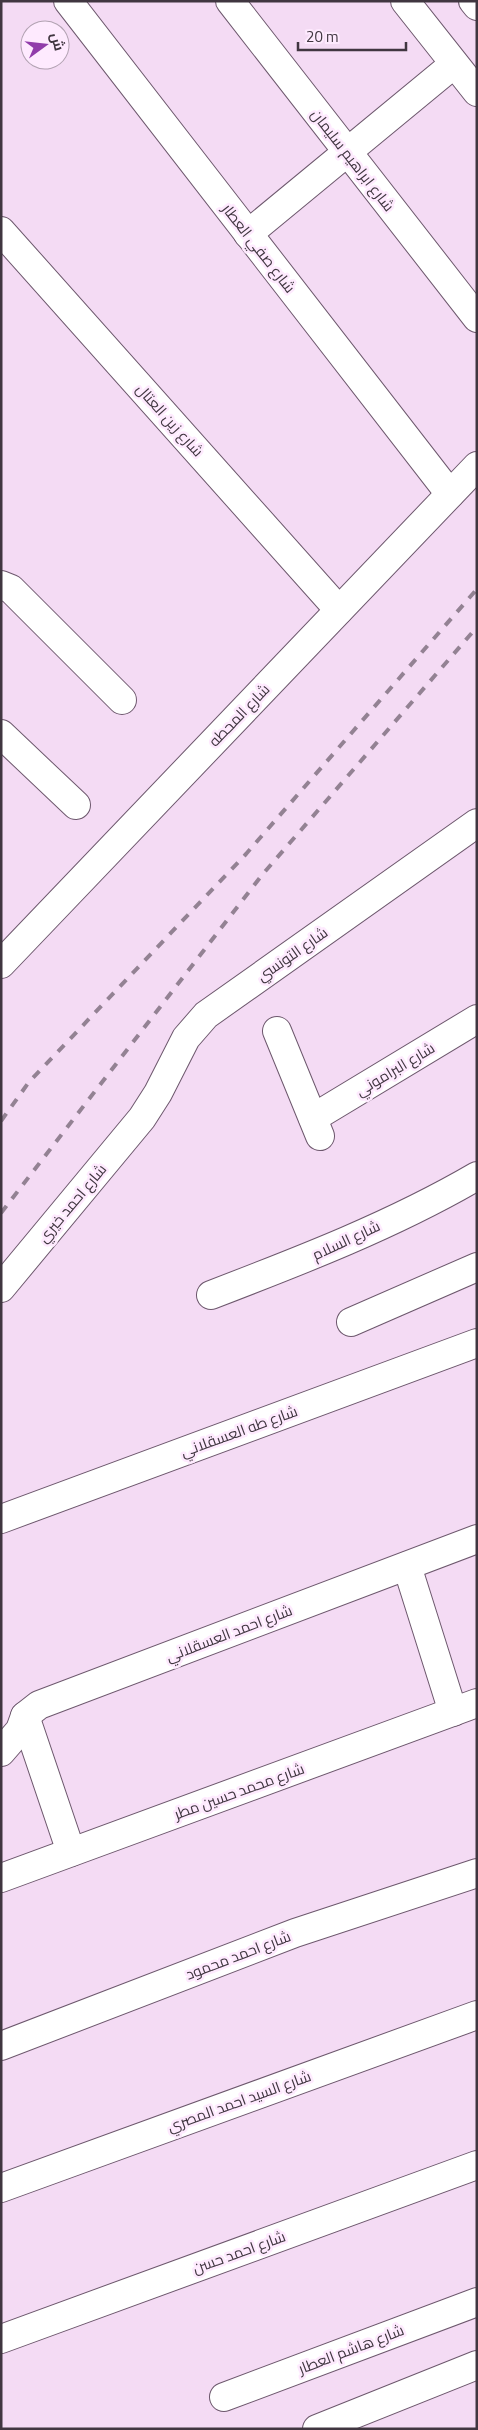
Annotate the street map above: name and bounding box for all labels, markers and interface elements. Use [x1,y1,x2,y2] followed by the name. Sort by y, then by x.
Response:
[20,20,70,70] north arrow
[298,20,406,52] scale bar
[306,25,339,48] text: 20 m
[46,30,71,53] text: ش
[306,104,400,216] street label: شارع ابراهيم سليمان
[215,198,301,298] street label: شارع صفي العطار
[131,378,209,462] street label: شارع زين العتال
[203,678,275,752] street label: شارع المحطه
[252,921,333,988] street label: شارع التونسي
[351,1036,440,1103] street label: شارع البراموني
[32,1159,113,1248] street label: شارع احمد خيري
[308,1214,384,1266] street label: شارع السلام
[177,1399,301,1464] street label: شارع طه العسقلاني
[162,1598,296,1669] street label: شارع احمد العسقلاني
[170,1757,307,1826] street label: شارع محمد حسين مطر
[182,1924,294,1986] street label: شارع احمد محمود
[164,2064,314,2139] street label: شارع السيد احمد المصري
[189,2225,289,2279] street label: شارع احمد حسن
[294,2318,407,2380] street label: شارع هاشم العطار

